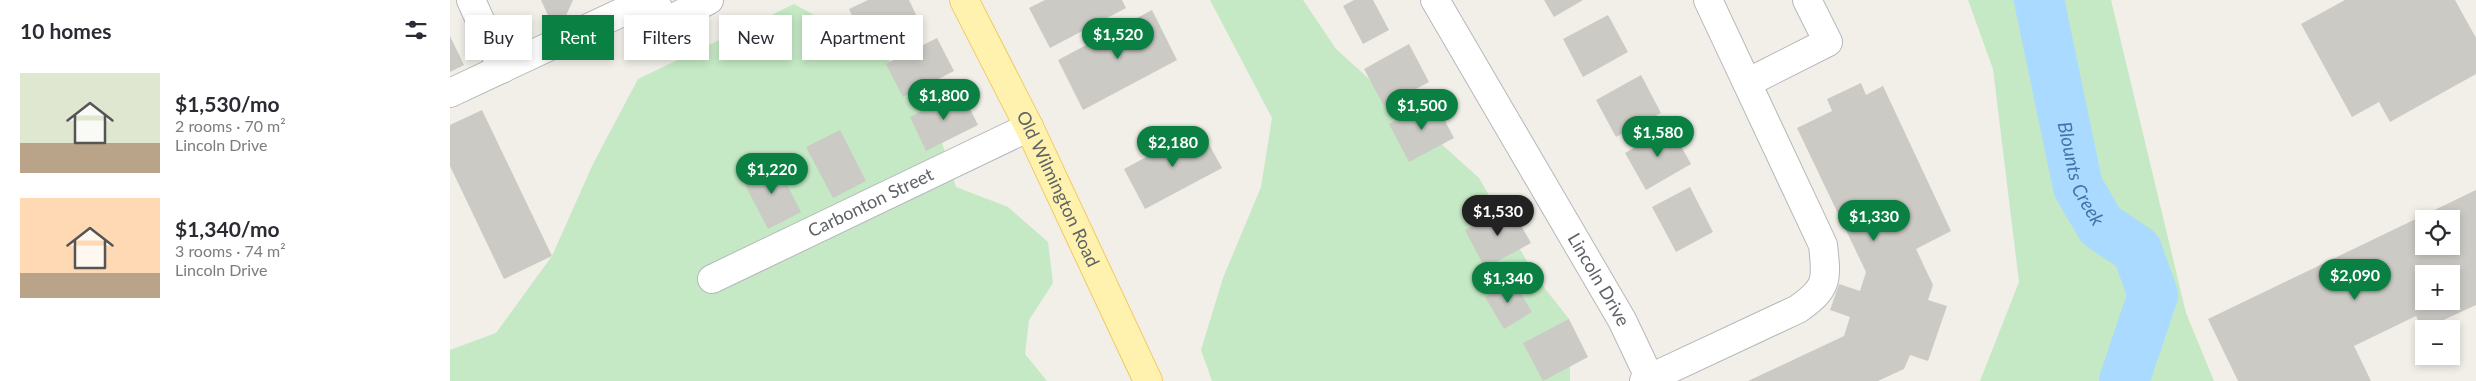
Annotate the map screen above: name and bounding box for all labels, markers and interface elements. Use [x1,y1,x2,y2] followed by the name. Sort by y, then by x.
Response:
[465,15,532,60] chip: Buy
[542,15,614,60] chip: Rent
[624,15,709,60] chip: Filters
[719,15,792,60] chip: New
[802,15,923,60] chip: Apartment
[402,16,430,44] icon: filters
[20,18,111,43] text: 10 homes
[1077,18,1159,60] pin: $1,520
[1093,24,1143,43] text: $1,520
[903,78,985,121] pin: $1,800
[919,85,969,104] text: $1,800
[1381,88,1463,131] pin: $1,500
[175,91,280,116] text: $1,530/mo
[60,93,120,153] icon: home
[1397,95,1447,114] text: $1,500
[1013,107,1105,270] street label: Old Wilmington Road
[175,116,286,135] text: 2 rooms · 70 m²
[1617,116,1699,158] pin: $1,580
[2054,119,2111,230] water label: Blounts Creek
[1633,122,1683,141] text: $1,580
[1132,126,1214,168] pin: $2,180
[1148,132,1198,151] text: $2,180
[175,135,268,154] text: Lincoln Drive
[731,152,813,195] pin: $1,220
[747,159,797,178] text: $1,220
[804,162,937,241] street label: Carbonton Street
[1457,194,1539,237] pin: $1,530
[1833,200,1915,242] pin: $1,330
[1473,201,1523,220] text: $1,530
[1849,206,1899,225] text: $1,330
[2415,210,2460,365] map controls
[2415,210,2460,255] button: locate
[175,216,280,241] text: $1,340/mo
[60,218,120,278] icon: home
[1564,229,1635,329] street label: Lincoln Drive
[175,241,286,260] text: 3 rooms · 74 m²
[2314,258,2396,301] pin: $2,090
[175,260,268,279] text: Lincoln Drive
[1467,262,1549,304] pin: $1,340
[2330,265,2380,284] text: $2,090
[2415,265,2460,310] button: +
[1483,268,1533,287] text: $1,340
[2415,320,2460,365] button: −

